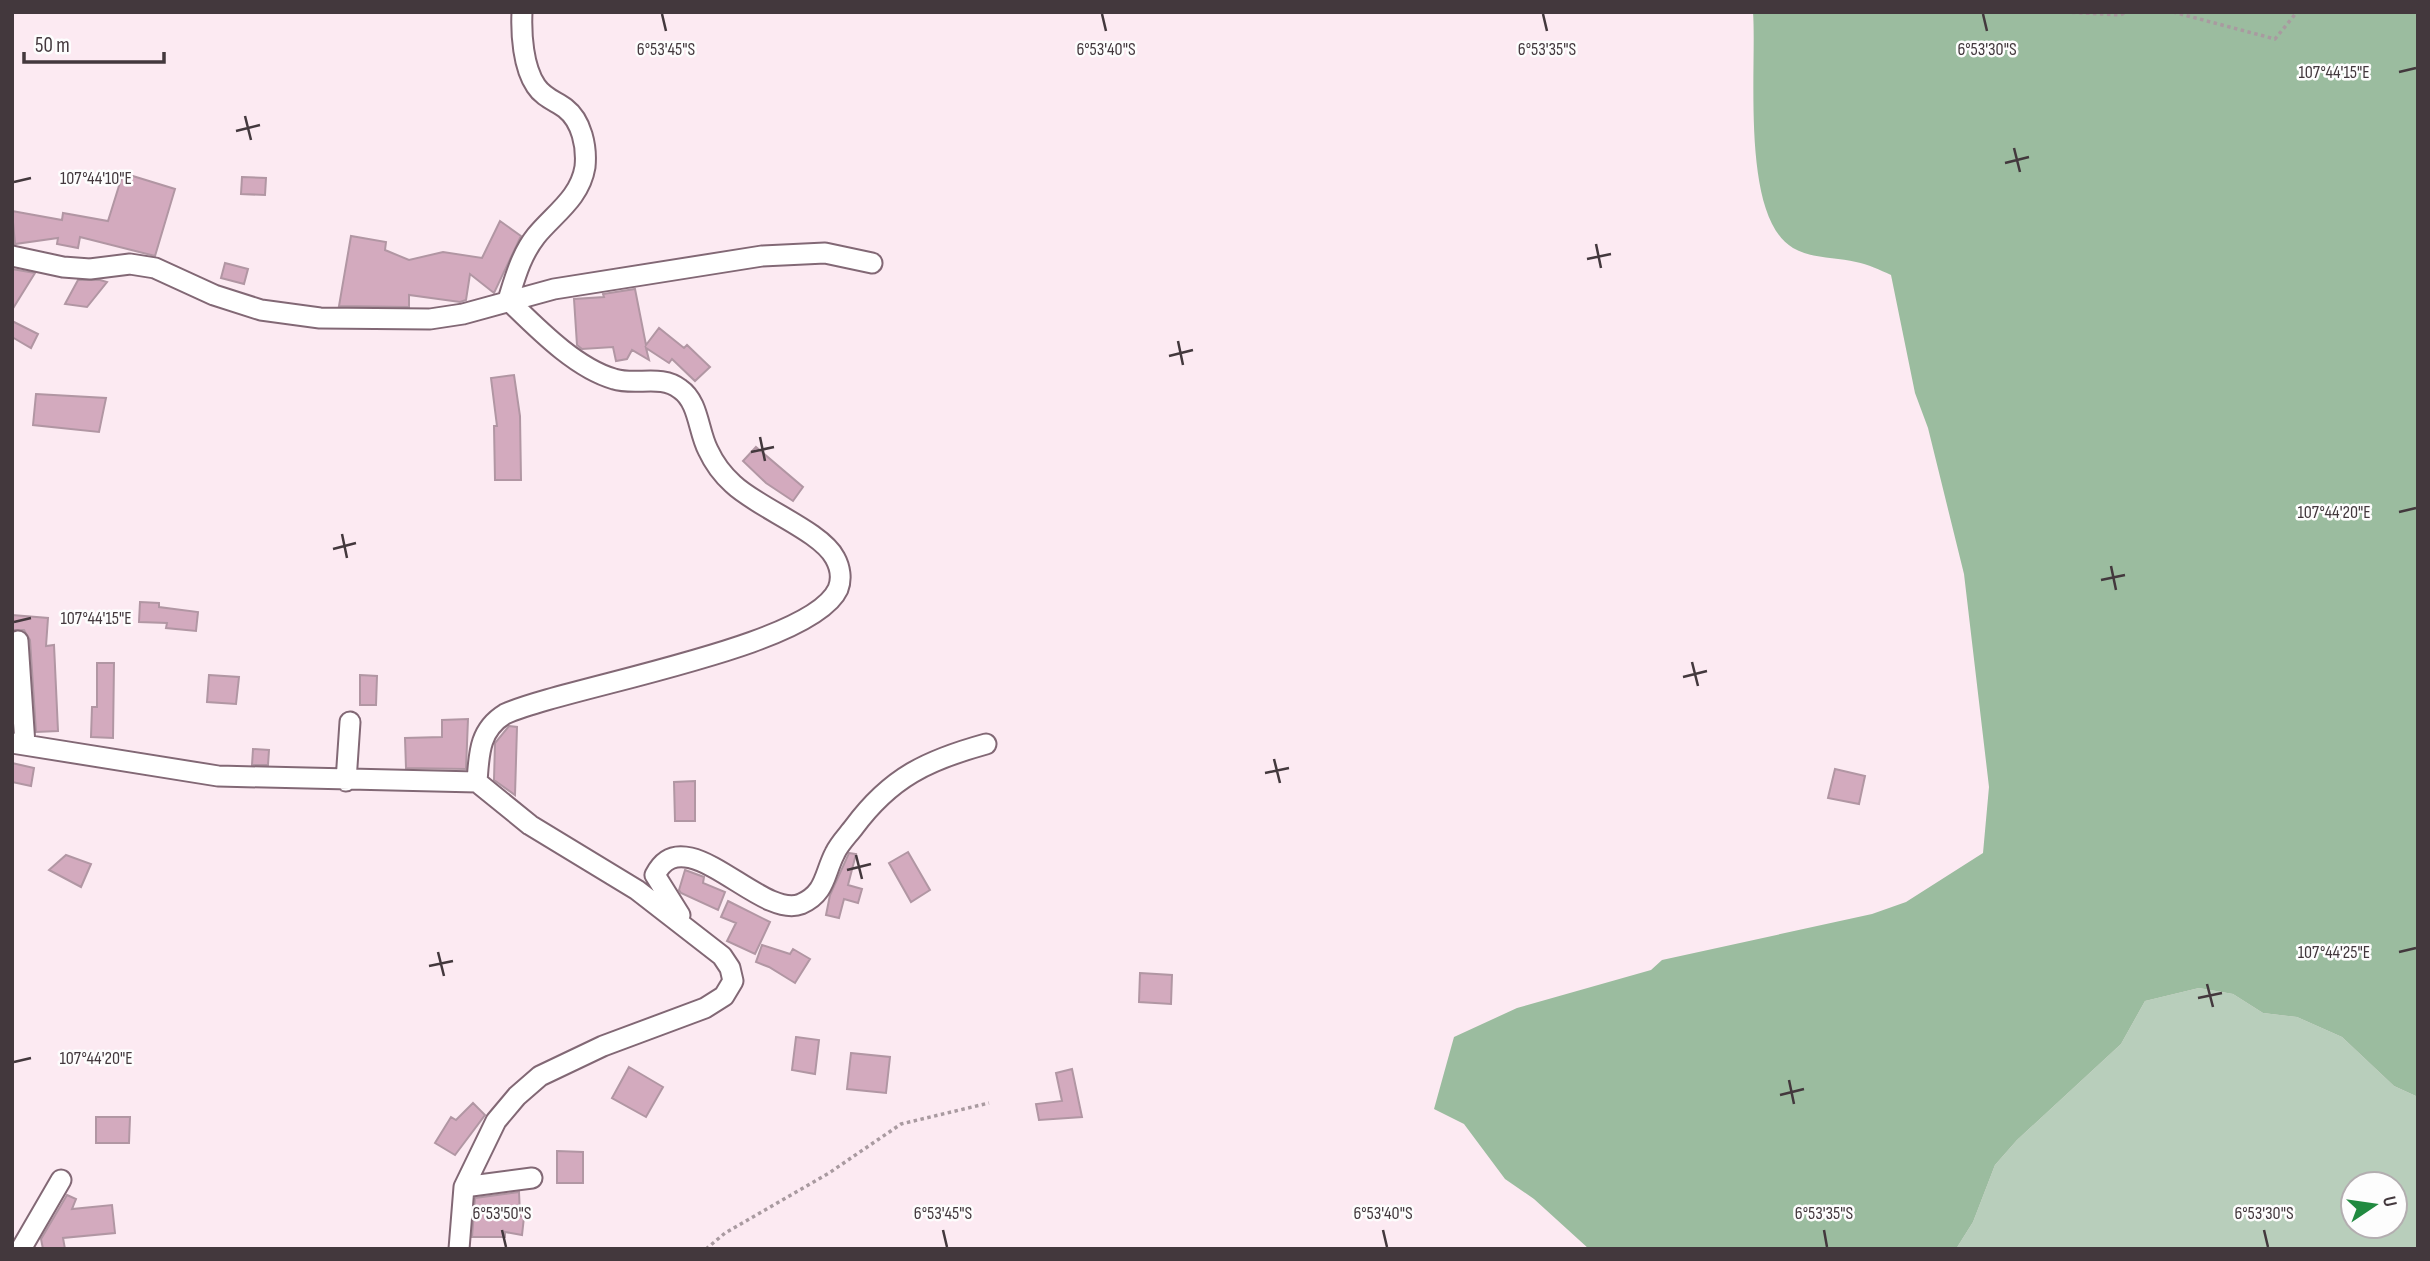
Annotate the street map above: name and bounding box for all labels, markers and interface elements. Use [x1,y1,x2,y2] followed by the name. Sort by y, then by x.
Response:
[24,21,164,65] scale bar
[35,33,70,58] text: 50 m
[637,39,696,60] text: 6°53'45"S
[1076,39,1136,60] text: 6°53'40"S
[1518,39,1577,60] text: 6°53'35"S
[1957,39,2017,60] text: 6°53'30"S
[2298,62,2370,83] text: 107°44'15"E
[60,168,132,189] text: 107°44'10"E
[2297,502,2371,523] text: 107°44'20"E
[60,608,132,629] text: 107°44'15"E
[2298,942,2370,963] text: 107°44'25"E
[59,1048,133,1069] text: 107°44'20"E
[2339,1170,2409,1240] north arrow
[2377,1194,2401,1209] text: U
[473,1203,532,1224] text: 6°53'50"S
[914,1203,973,1224] text: 6°53'45"S
[1353,1203,1413,1224] text: 6°53'40"S
[1795,1203,1854,1224] text: 6°53'35"S
[2234,1203,2294,1224] text: 6°53'30"S

